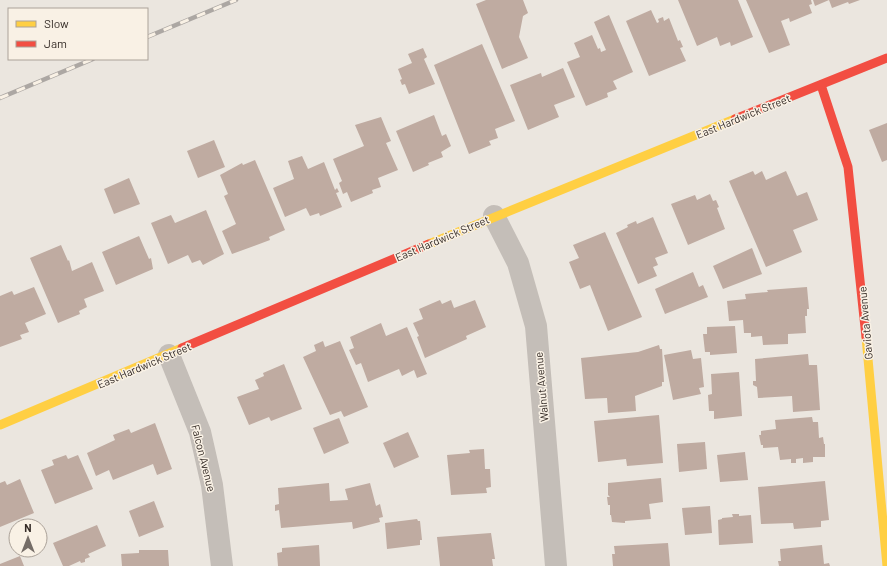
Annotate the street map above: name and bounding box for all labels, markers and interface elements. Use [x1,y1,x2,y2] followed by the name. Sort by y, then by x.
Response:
[8,8,148,60] legend
[44,16,69,30] text: Slow
[44,36,67,50] text: Jam
[694,91,792,141] street label: East Hardwick Street
[393,212,491,264] street label: East Hardwick Street
[855,286,875,360] street label: Gaviota Avenue
[95,339,193,391] street label: East Hardwick Street
[531,351,551,423] street label: Walnut Avenue
[189,423,219,493] street label: Falcon Avenue
[8,518,48,558] north arrow
[24,521,32,534] text: N

